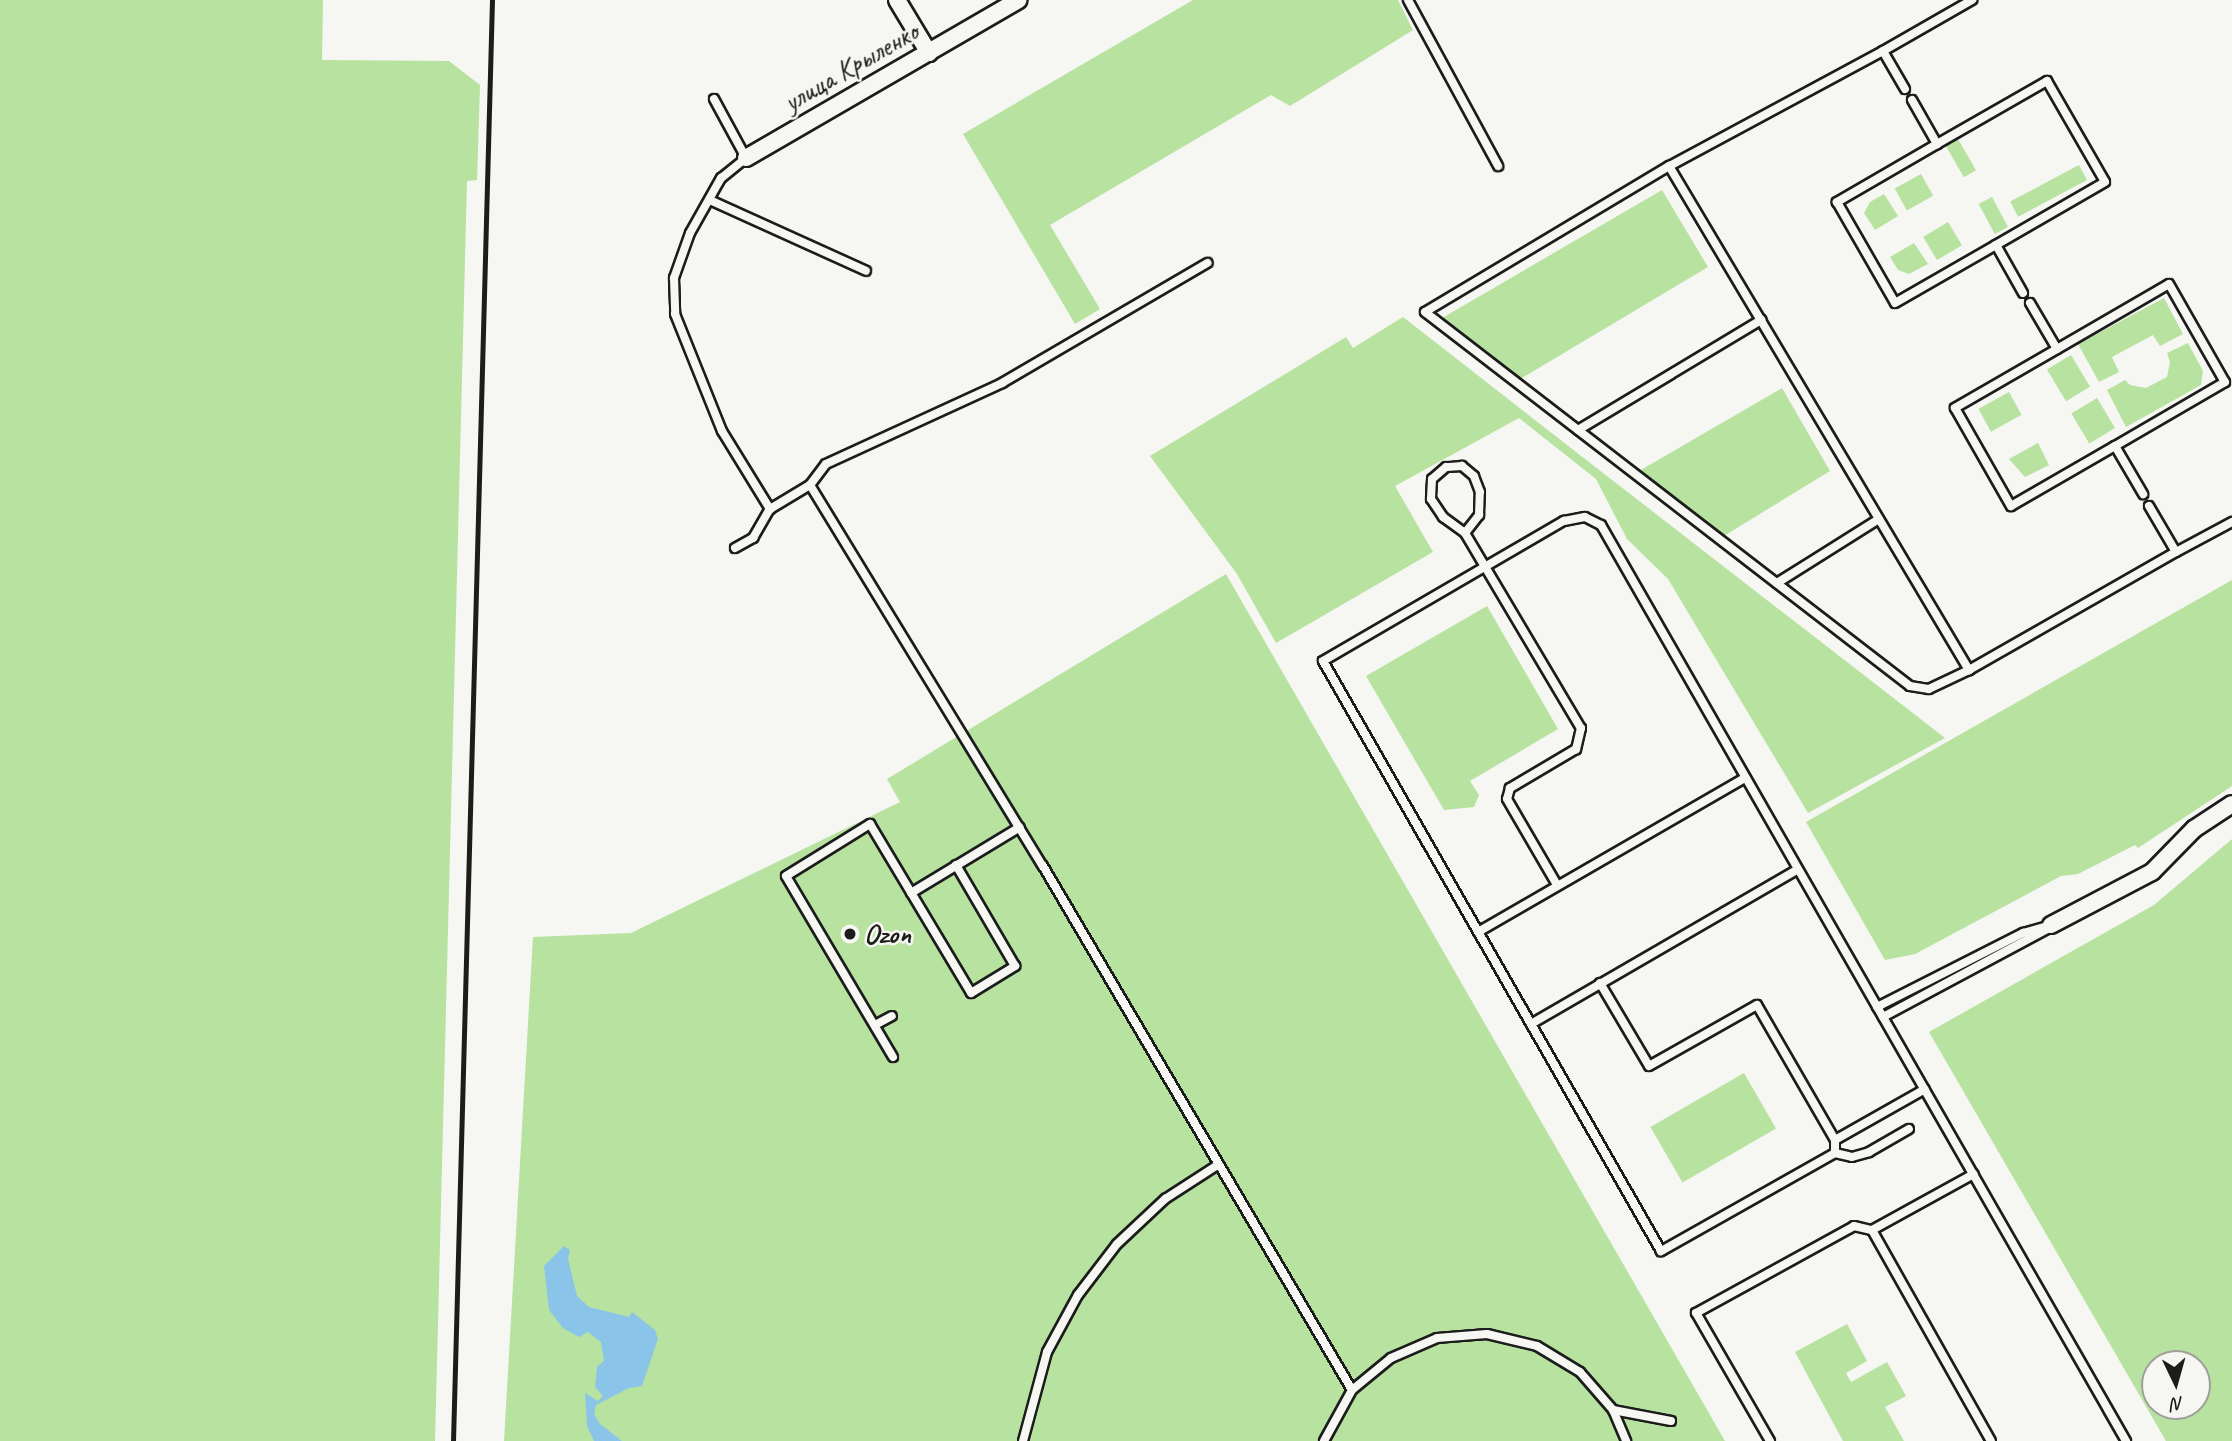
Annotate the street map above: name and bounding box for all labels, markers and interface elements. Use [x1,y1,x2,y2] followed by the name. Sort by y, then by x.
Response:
[778,15,924,119] street label: улица Крыленко
[864,917,911,951] place label: Ozon
[842,926,858,942] marker: Ozon
[2141,1350,2211,1420] north arrow
[2171,1391,2185,1416] text: N

